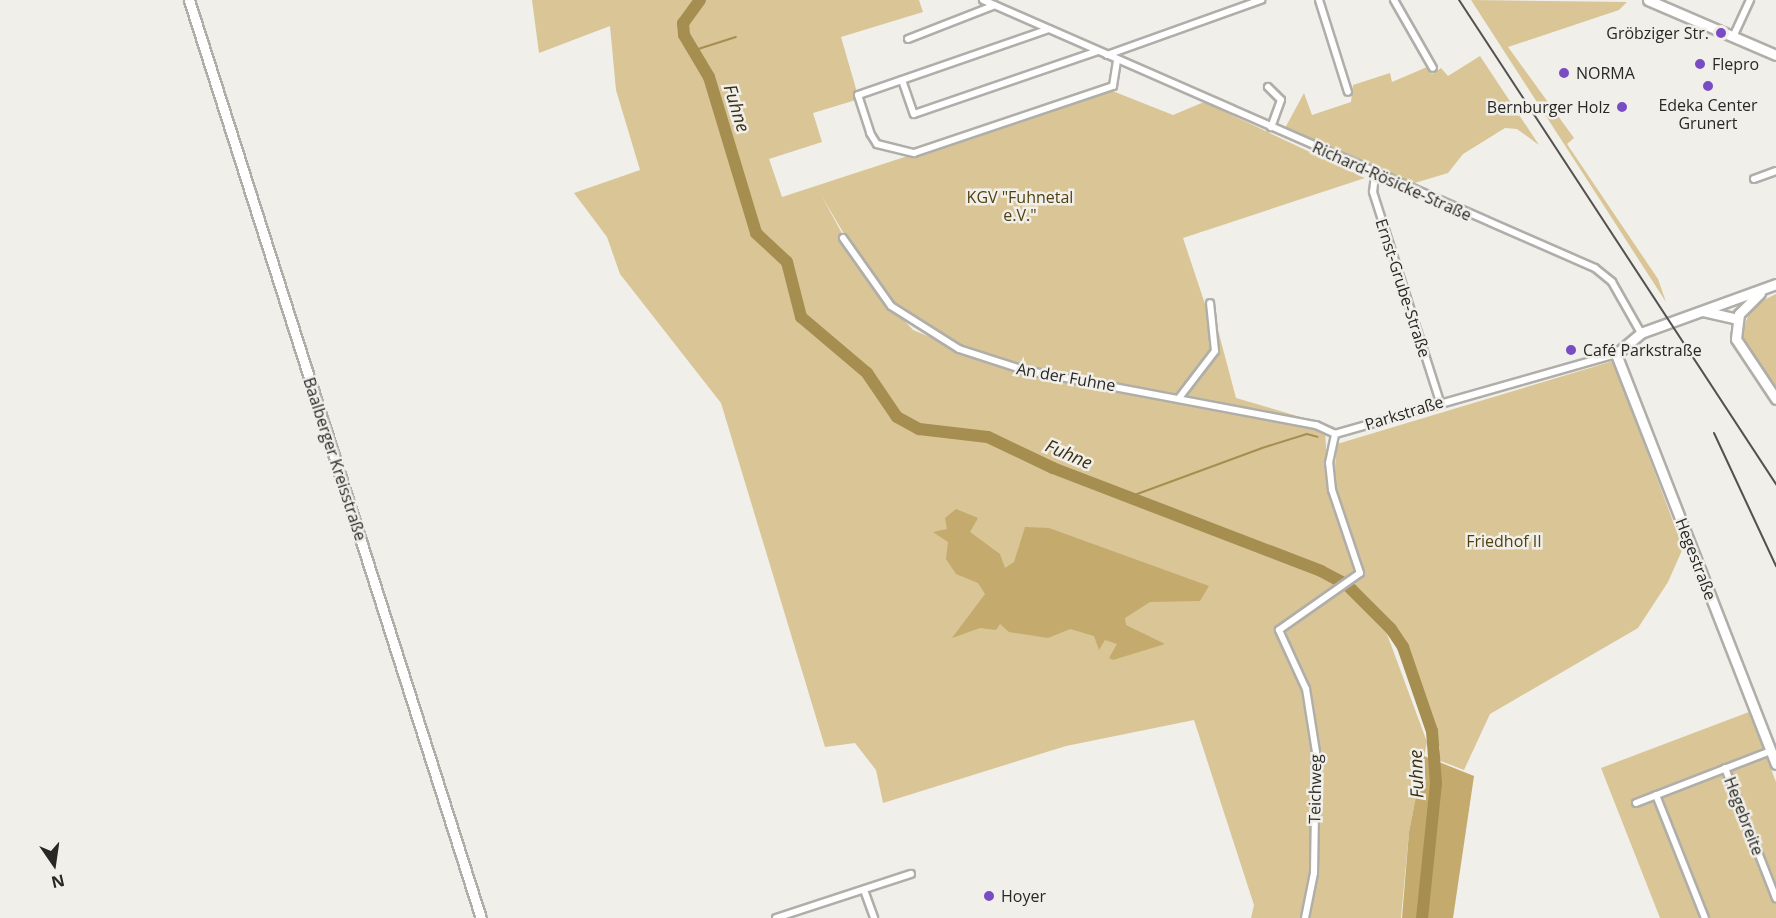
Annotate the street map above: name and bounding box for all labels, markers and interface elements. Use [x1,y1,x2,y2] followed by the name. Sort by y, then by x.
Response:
[1606,23,1709,43] place label: Gröbziger Str.
[1714,26,1728,40] marker: Gröbziger Str.
[1712,54,1759,74] place label: Flepro
[1693,57,1707,71] marker: Flepro
[1576,63,1635,83] place label: NORMA
[1557,66,1571,80] marker: NORMA
[1701,79,1715,93] marker: Edeka Center Grunert
[720,82,754,134] water label: Fuhne
[1658,95,1758,133] place label: Edeka Center Grunert
[1487,97,1610,117] place label: Bernburger Holz
[1615,100,1629,114] marker: Bernburger Holz
[1310,137,1474,225] street label: Richard-Rösicke-Straße
[967,187,1073,225] park label: KGV "Fuhnetal e.V."
[1372,216,1434,360] street label: Ernst-Grube-Straße
[1583,340,1702,360] place label: Café Parkstraße
[1564,343,1578,357] marker: Café Parkstraße
[1015,359,1117,395] street label: An der Fuhne
[300,375,370,543] street label: Baalberger Kreisstraße
[1362,392,1446,434] street label: Parkstraße
[1042,435,1096,473] water label: Fuhne
[1672,515,1720,603] street label: Hegestraße
[1466,531,1542,551] park label: Friedhof II
[1404,749,1428,799] water label: Fuhne
[1305,754,1325,824] street label: Teichweg
[1720,774,1768,858] street label: Hegebreite
[24,834,84,894] north arrow
[49,869,67,894] text: N
[1001,886,1046,906] place label: Hoyer
[982,889,996,903] marker: Hoyer

